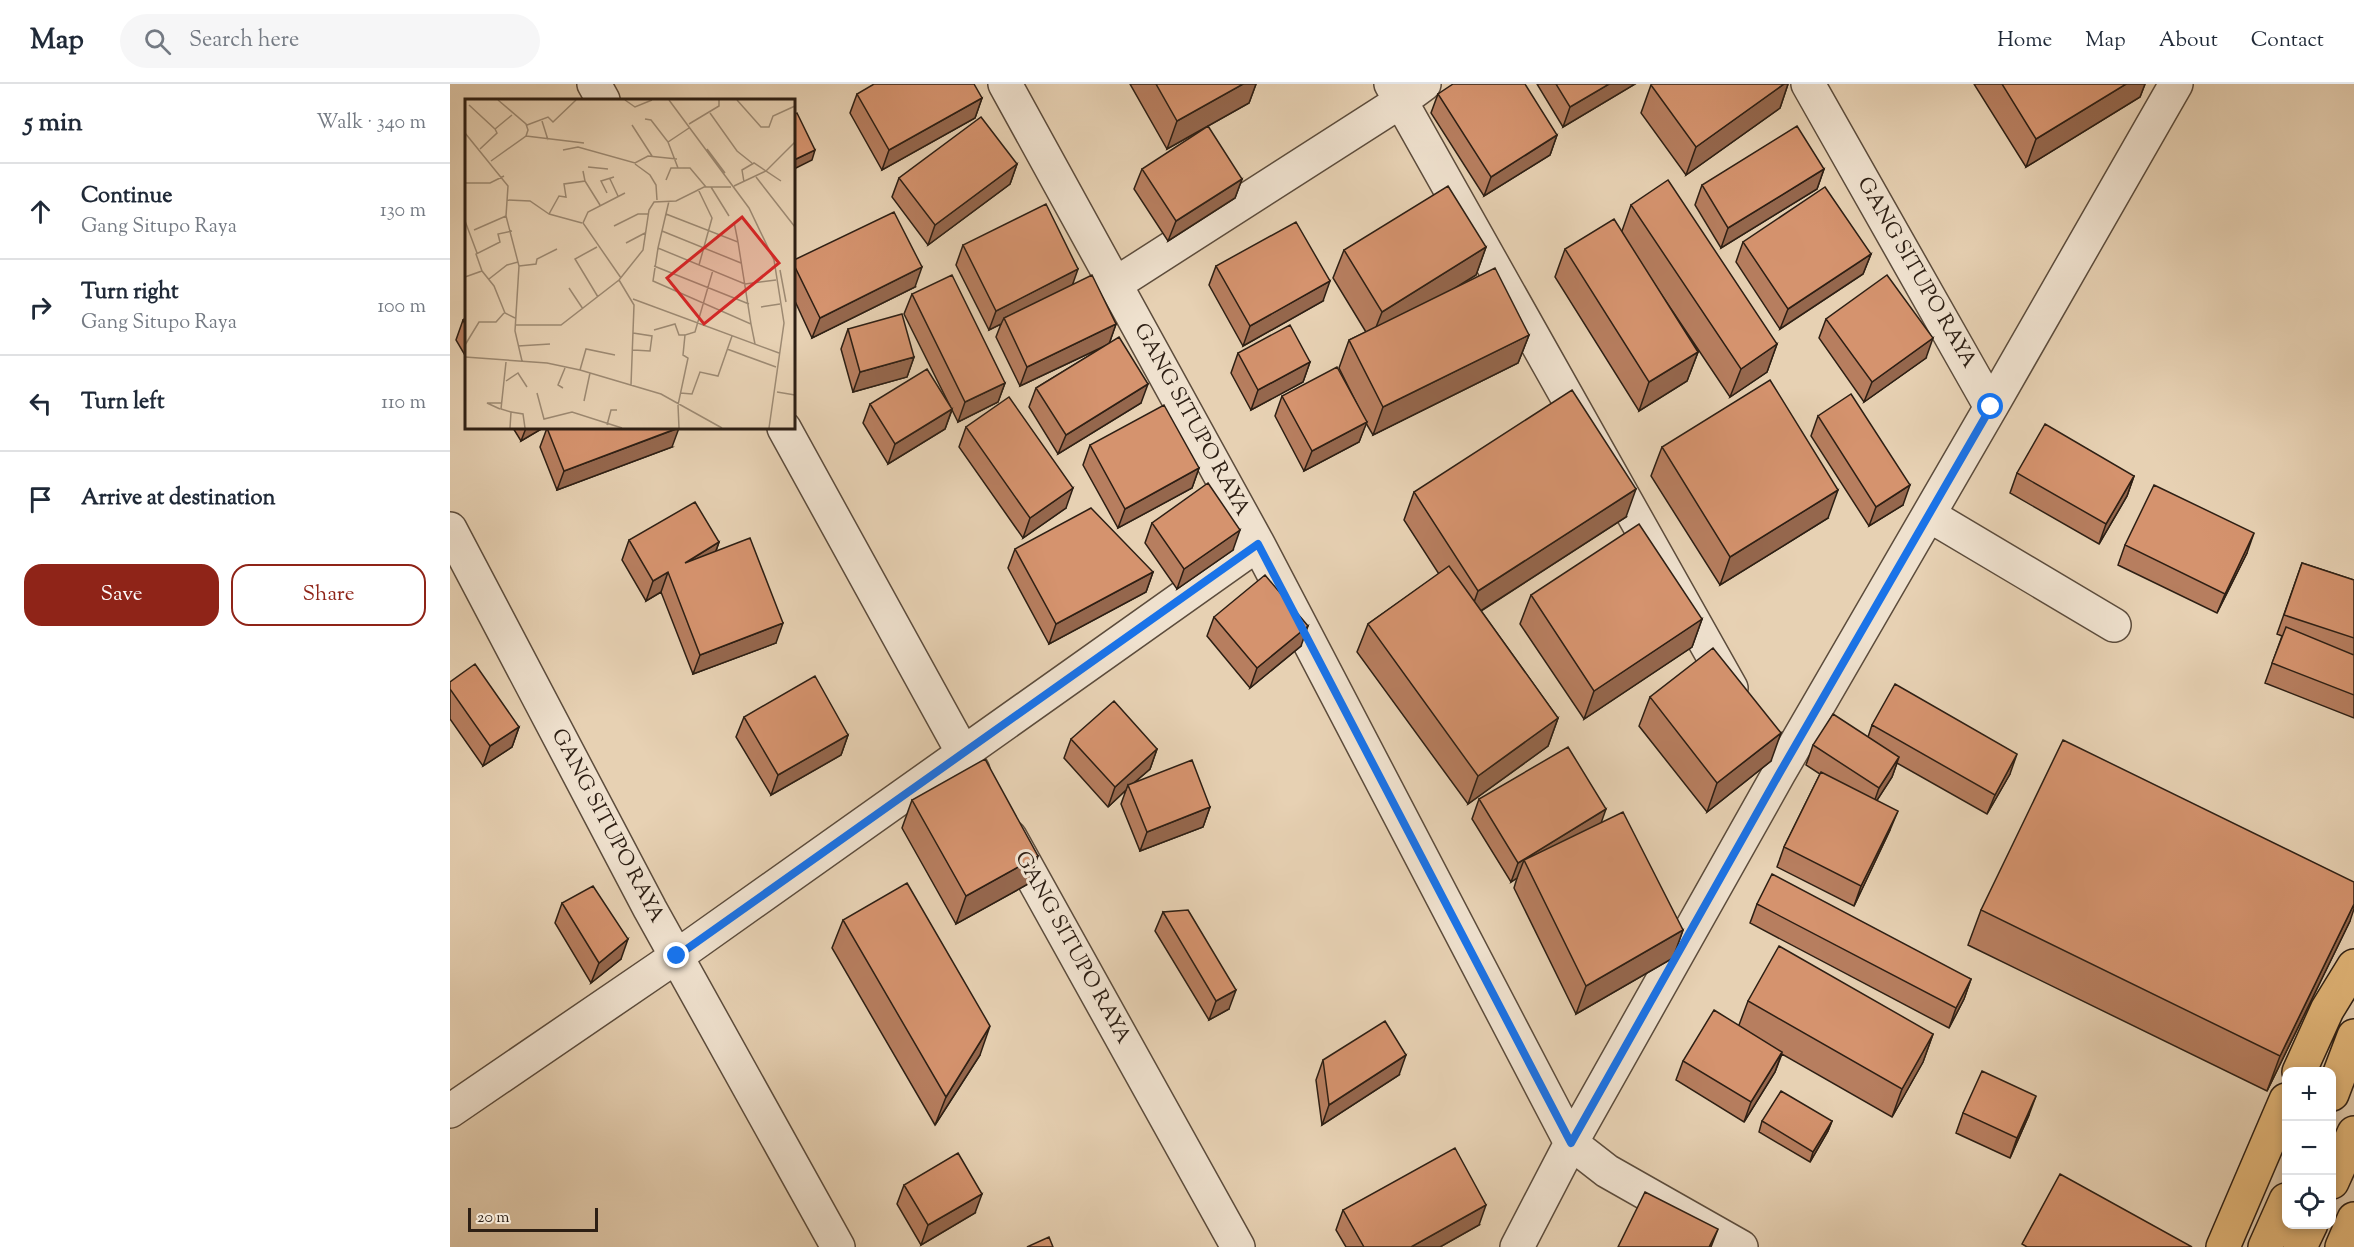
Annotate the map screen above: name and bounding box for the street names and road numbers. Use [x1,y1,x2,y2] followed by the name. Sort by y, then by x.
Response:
[1849,172,1983,374] street label: GANG SITUPO RAYA
[1125,318,1257,522] street label: GANG SITUPO RAYA
[543,723,671,929] street label: GANG SITUPO RAYA
[1006,846,1138,1050] street label: GANG SITUPO RAYA

